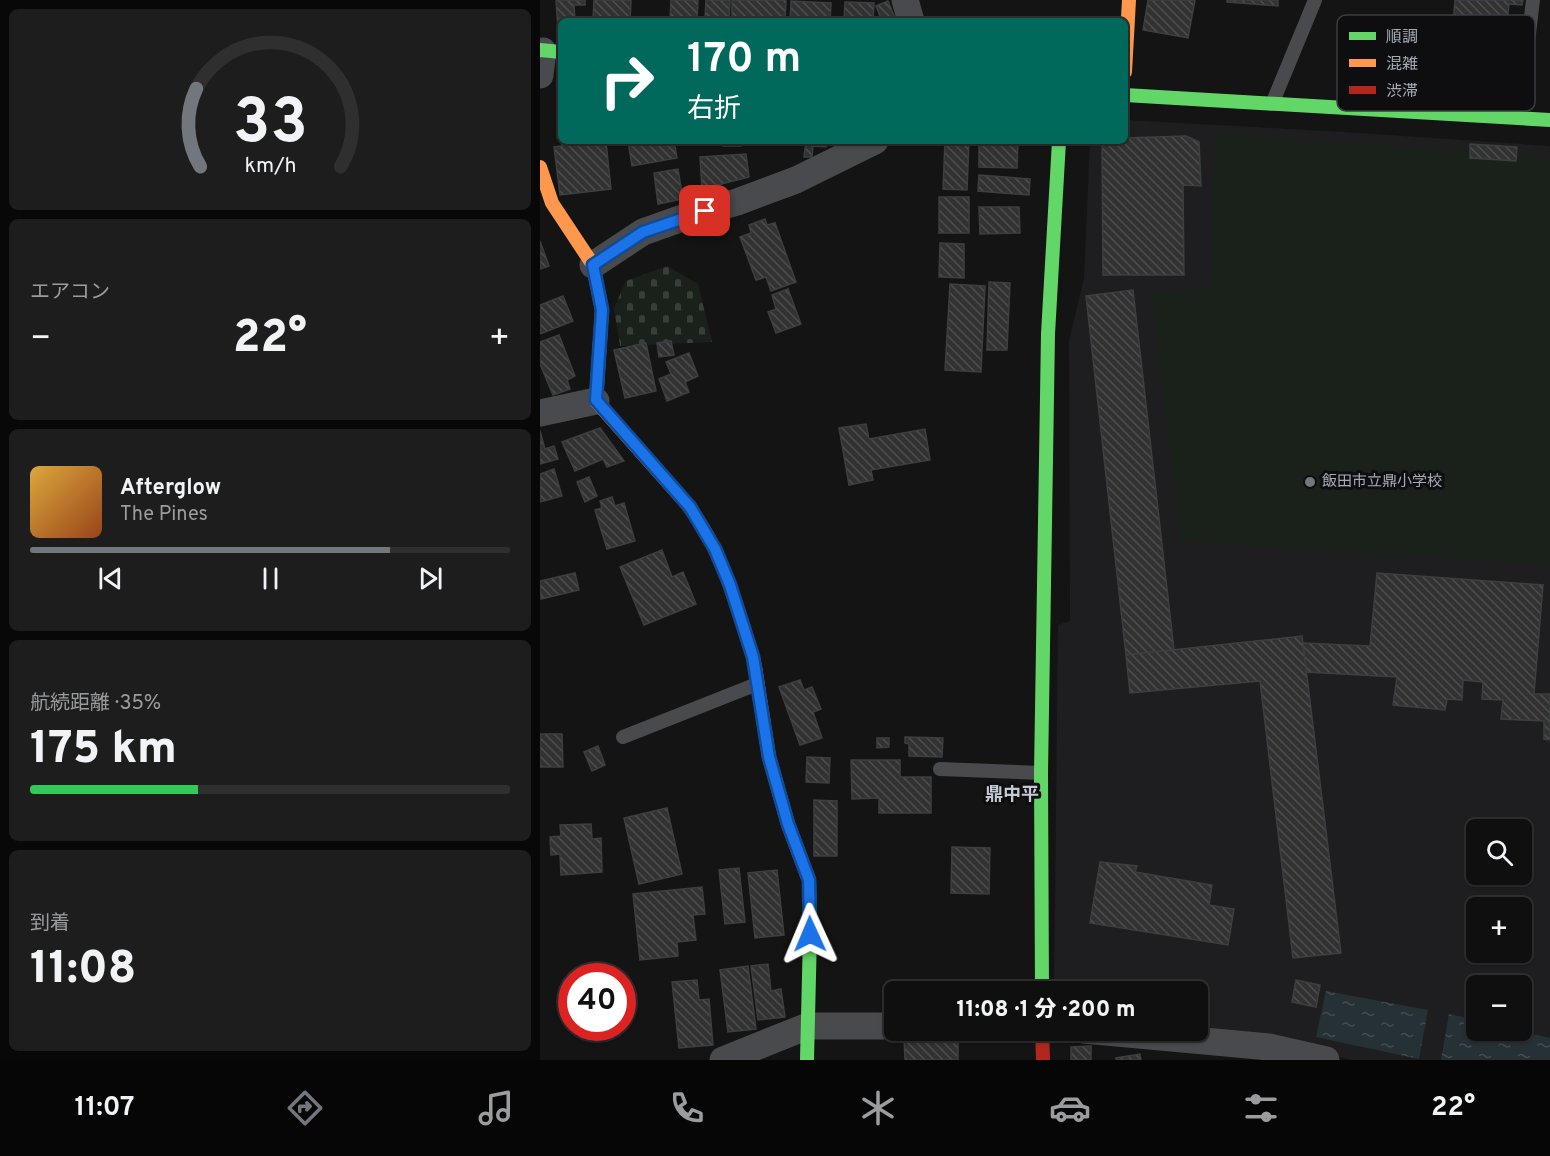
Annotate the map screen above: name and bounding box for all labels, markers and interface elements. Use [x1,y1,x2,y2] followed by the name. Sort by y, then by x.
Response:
[1337,15,1535,111] legend
[1386,28,1418,48] text: 順調
[687,34,801,87] text: 170 m
[588,42,666,120] icon: right
[1386,55,1418,75] text: 混雑
[1386,82,1418,102] text: 渋滞
[233,86,307,165] text: 33
[687,93,741,127] text: 右折
[244,153,296,180] text: km/h
[679,185,730,236] pin
[688,194,721,227] icon: arrive
[30,280,110,306] text: エアコン
[233,311,307,368] text: 22°
[30,319,51,361] text: −
[489,319,510,361] text: +
[1322,473,1442,492] place label: 飯田市立鼎小学校
[120,475,221,502] text: Afterglow
[1303,475,1317,489] marker: 飯田市立鼎小学校
[120,502,208,528] text: The Pines
[94,562,127,595] icon: previous
[254,562,287,595] icon: pause
[414,562,447,595] icon: next
[30,691,161,717] text: 航続距離 · 35%
[30,722,177,779] text: 175 km
[985,784,1039,807] district label: 鼎中平
[1466,819,1532,1041] map controls
[1466,819,1532,885] button: search
[1466,897,1532,963] button: +
[778,902,842,966] position arrow
[30,911,70,937] text: 到着
[30,942,136,999] text: 11:08
[558,963,636,1041] speed limit sign: 40
[1466,975,1532,1041] button: −
[957,997,1135,1024] text: 11:08 · 1 分 · 200 m
[284,1087,326,1129] icon: directions
[475,1087,517,1129] icon: music
[666,1087,708,1129] icon: phone
[857,1087,899,1129] icon: climate
[1049,1087,1091,1129] icon: car
[1240,1087,1282,1129] icon: filters
[75,1091,134,1125] text: 11:07
[1431,1091,1475,1125] text: 22°

